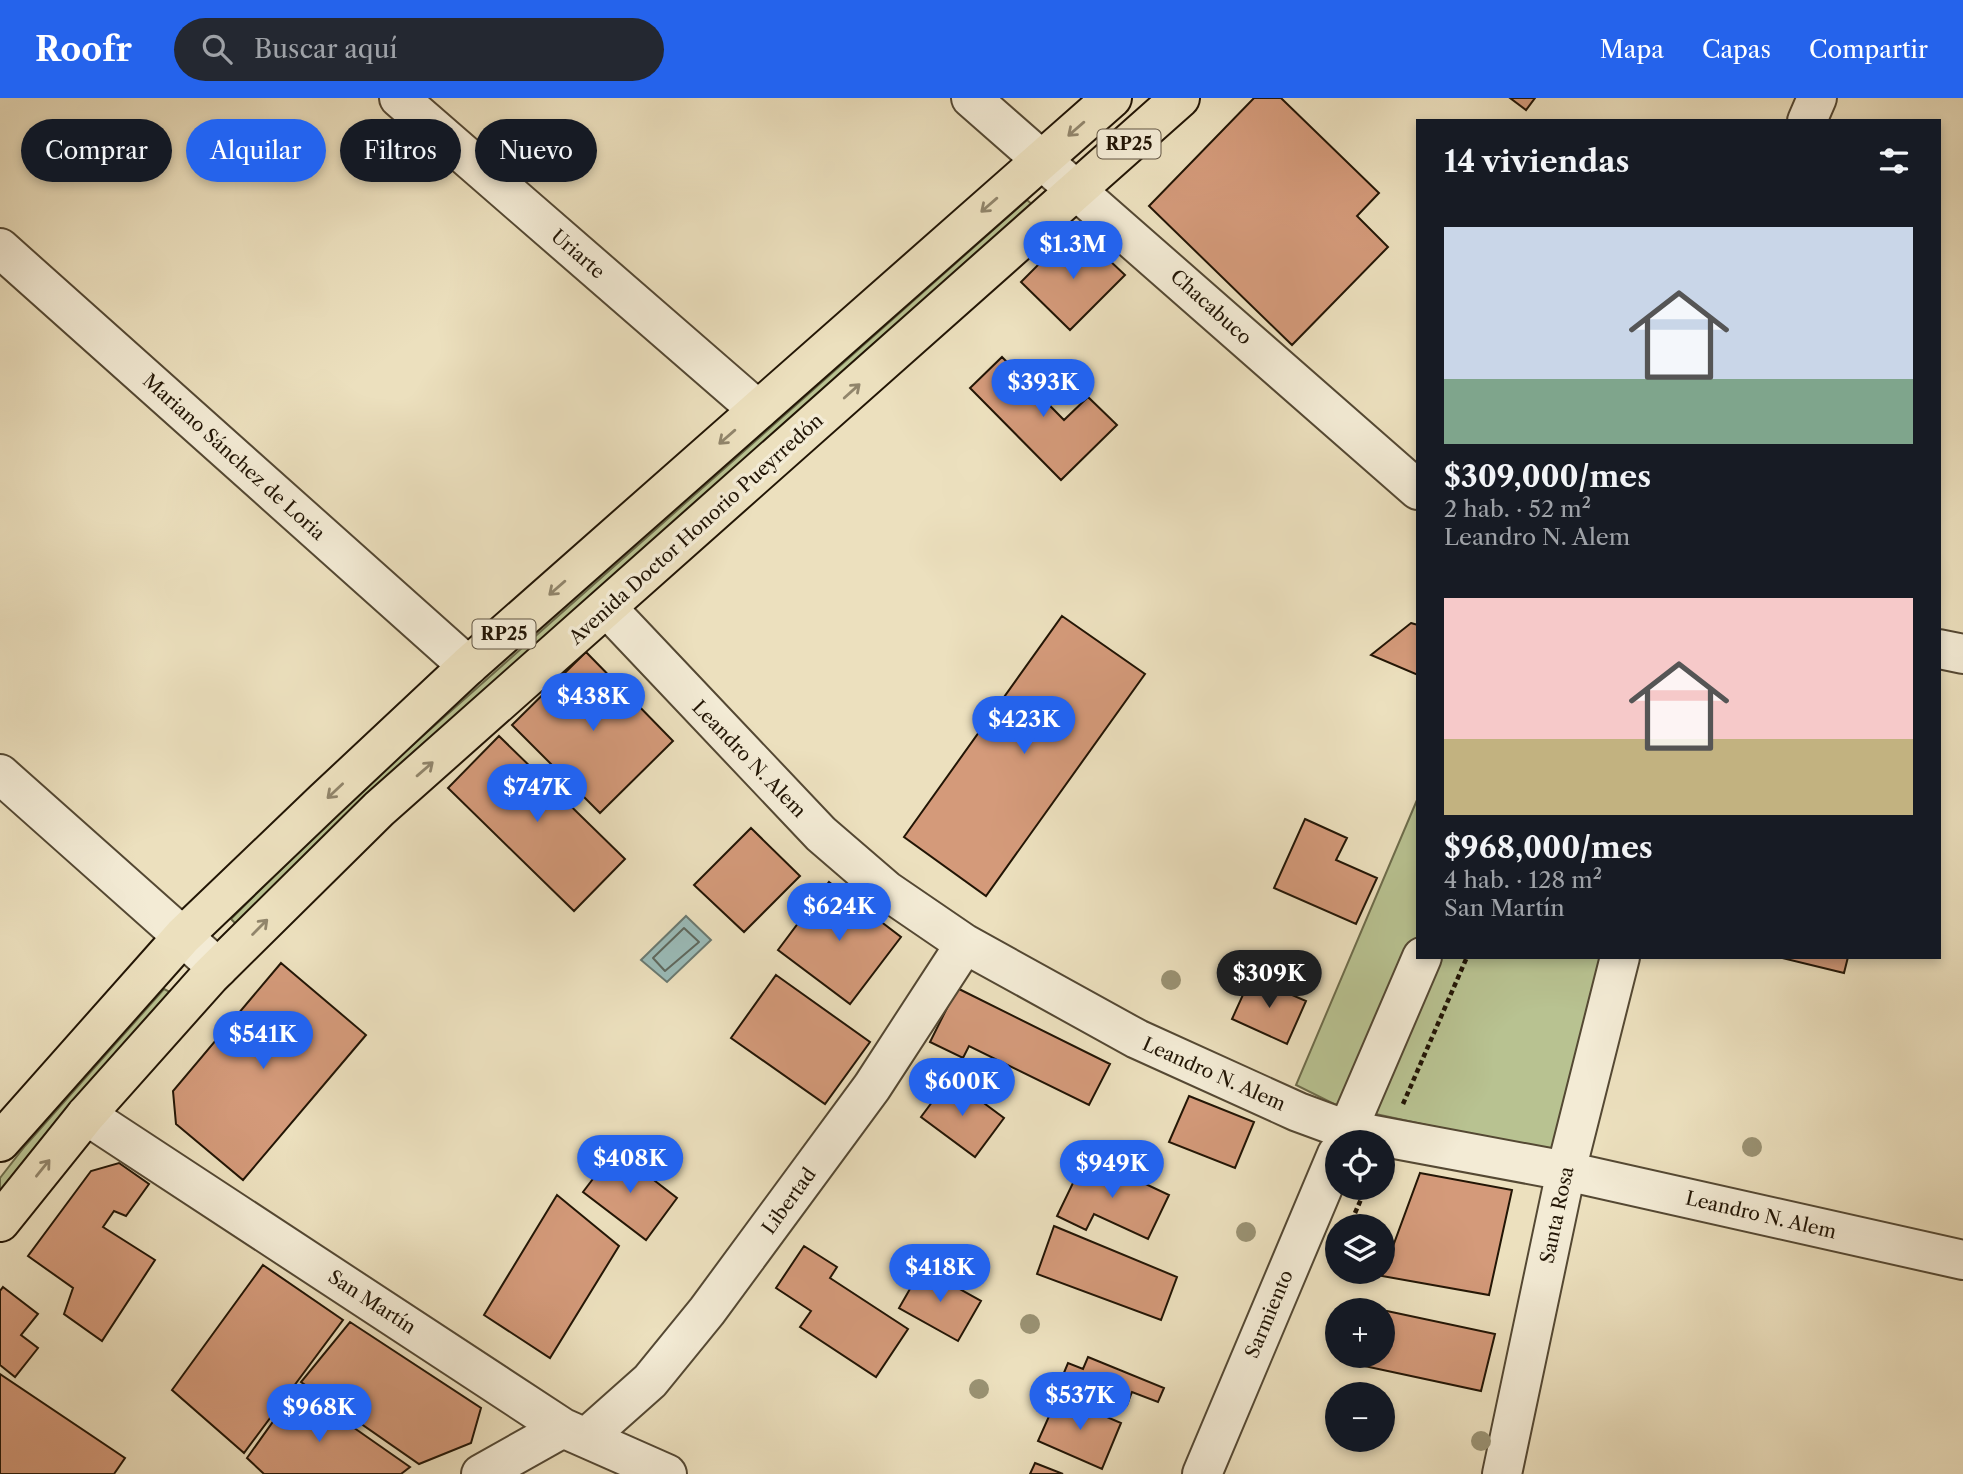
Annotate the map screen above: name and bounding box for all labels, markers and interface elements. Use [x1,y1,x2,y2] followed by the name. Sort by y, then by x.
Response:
[174,18,664,81] search box
[35,29,132,70] text: Roofr
[198,30,236,68] icon: search
[254,33,398,65] text: Buscar aquí
[1600,35,1664,64] text: Mapa
[1702,35,1771,64] text: Capas
[1809,35,1928,64] text: Compartir
[21,119,172,182] chip: Comprar
[186,119,326,182] chip: Alquilar
[340,119,461,182] chip: Filtros
[475,119,597,182] chip: Nuevo
[1067,121,1085,137] one-way arrow
[1098,130,1160,158] road number: RP25
[1875,142,1913,180] icon: filters
[1444,143,1630,180] text: 14 viviendas
[981,197,999,213] one-way arrow
[1024,222,1122,281] pin: $1.3M
[547,225,609,283] street label: Uriarte
[1040,230,1107,258] text: $1.3M
[1166,265,1256,349] street label: Chacabuco
[1616,272,1742,398] icon: home
[994,360,1092,419] pin: $393K
[1008,368,1078,396] text: $393K
[138,369,330,545] street label: Mariano Sánchez de Loria
[842,383,860,399] one-way arrow
[564,409,828,650] street label: Avenida Doctor Honorio Pueyrredón
[718,429,736,445] one-way arrow
[1444,458,1651,495] text: $309,000/mes
[1444,495,1591,523] text: 2 hab. · 52 m²
[1444,523,1630,551] text: Leandro N. Alem
[548,580,566,596] one-way arrow
[472,620,536,648] road number: RP25
[1616,643,1742,769] icon: home
[544,674,642,733] pin: $438K
[557,682,629,710] text: $438K
[687,696,811,823] street label: Leandro N. Alem
[975,696,1073,756] pin: $423K
[988,705,1060,733] text: $423K
[415,762,433,778] one-way arrow
[488,764,586,824] pin: $747K
[503,773,571,801] text: $747K
[326,783,344,799] one-way arrow
[1444,829,1653,866] text: $968,000/mes
[1444,866,1602,894] text: 4 hab. · 128 m²
[790,884,888,943] pin: $624K
[803,892,875,920] text: $624K
[1444,894,1565,922] text: San Martín
[251,918,268,935] one-way arrow
[1220,950,1318,1010] pin: $309K
[1233,959,1305,987] text: $309K
[214,1012,312,1071] pin: $541K
[229,1020,297,1048] text: $541K
[1139,1032,1289,1116] street label: Leandro N. Alem
[913,1058,1011,1118] pin: $600K
[925,1067,999,1095] text: $600K
[1325,1130,1395,1452] map controls
[1325,1130,1395,1200] button: locate
[581,1136,679,1195] pin: $408K
[1063,1140,1161,1200] pin: $949K
[593,1144,667,1172] text: $408K
[1076,1149,1148,1177] text: $949K
[35,1160,50,1178] one-way arrow
[757,1163,821,1239] street label: Libertad
[1536,1164,1578,1266] street label: Santa Rosa
[1683,1186,1839,1244] street label: Leandro N. Alem
[1325,1214,1395,1284] button: layers
[891,1244,989,1304] pin: $418K
[905,1253,975,1281] text: $418K
[324,1265,420,1339] street label: San Martín
[1240,1266,1298,1362] street label: Sarmiento
[1325,1298,1395,1368] button: +
[1031,1372,1129,1432] pin: $537K
[1046,1381,1114,1409] text: $537K
[1325,1382,1395,1452] button: −
[270,1384,368,1444] pin: $968K
[283,1393,355,1421] text: $968K

